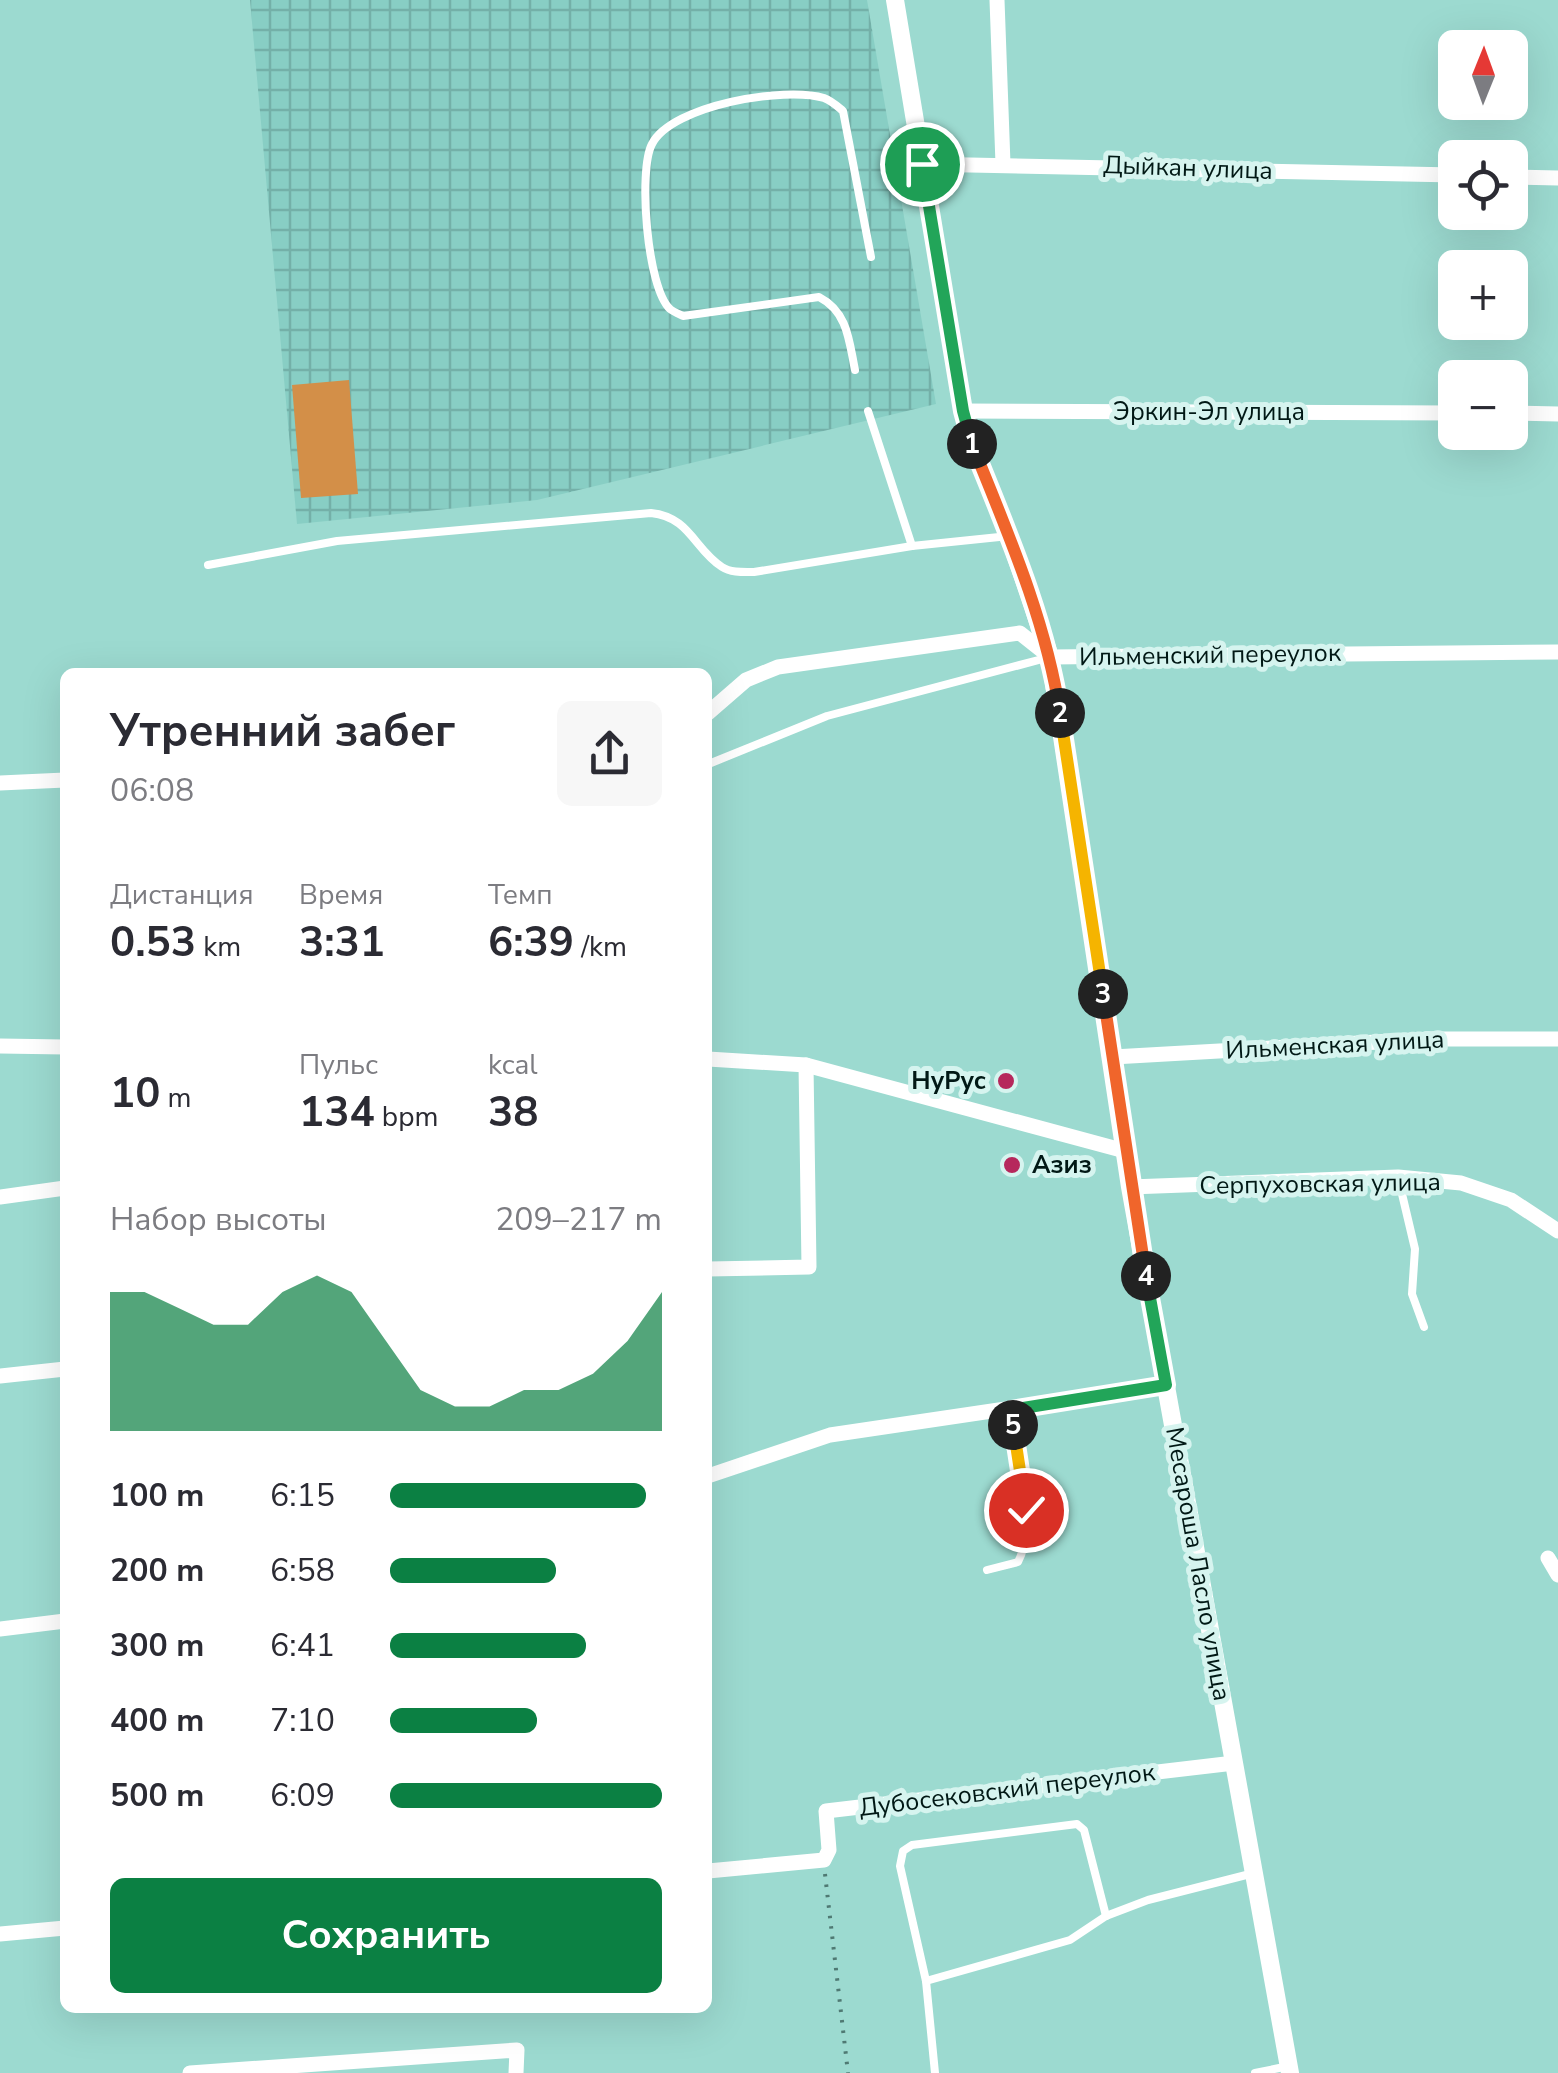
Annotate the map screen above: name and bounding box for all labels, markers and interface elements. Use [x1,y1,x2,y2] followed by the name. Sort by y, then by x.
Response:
[1438,30,1528,120] north arrow
[1438,30,1528,450] map controls
[880,122,965,207] pin
[895,137,950,192] icon: arrive
[1438,140,1528,230] button: locate
[1103,148,1273,188] street label: Дыйкан улица
[1438,250,1528,340] button: +
[1438,360,1528,450] button: −
[1113,395,1305,429] street label: Эркин-Эл улица
[947,419,997,469] pin: 1
[964,425,980,463] text: 1
[1079,636,1342,674] street label: Ильменский переулок
[1035,688,1085,738] pin: 2
[1052,694,1068,732] text: 2
[110,701,455,762] text: Утренний забег
[557,701,662,806] button: share
[110,769,194,812] text: 06:08
[110,876,254,914] text: Дистанция
[299,876,383,914] text: Время
[488,876,553,914] text: Темп
[110,914,196,971] text: 0.53
[299,914,385,971] text: 3:31
[488,914,574,971] text: 6:39
[196,928,241,966] text: km
[574,928,627,966] text: /km
[1078,969,1128,1019] pin: 3
[1095,975,1111,1013] text: 3
[1225,1022,1445,1068] street label: Ильменская улица
[299,1046,378,1084] text: Пульс
[488,1046,538,1084] text: kcal
[911,1064,986,1098] place label: НуРус
[110,1065,160,1122] text: 10
[995,1070,1017,1092] marker: НуРус
[160,1079,192,1117] text: m
[299,1084,375,1141] text: 134
[488,1084,538,1141] text: 38
[375,1098,438,1136] text: bpm
[1032,1148,1092,1182] place label: Азиз
[1001,1154,1023,1176] marker: Азиз
[1199,1165,1441,1203] street label: Серпуховская улица
[110,1198,327,1241] text: Набор высоты
[495,1198,662,1241] text: 209–217 m
[1121,1251,1171,1301] pin: 4
[1138,1257,1154,1295] text: 4
[988,1400,1038,1450] pin: 5
[1005,1406,1021,1444] text: 5
[1157,1424,1239,1704] street label: Месароша Ласло улица
[984,1468,1069,1553] pin
[110,1474,204,1517] text: 100 m
[270,1474,335,1517] text: 6:15
[999,1483,1054,1538] icon: check
[110,1549,204,1592] text: 200 m
[270,1549,335,1592] text: 6:58
[110,1624,204,1667] text: 300 m
[270,1624,335,1667] text: 6:41
[110,1699,204,1742] text: 400 m
[270,1699,335,1742] text: 7:10
[857,1755,1158,1825] street label: Дубосековский переулок
[110,1774,204,1817] text: 500 m
[270,1774,335,1817] text: 6:09
[110,1878,662,1993] button: Сохранить

